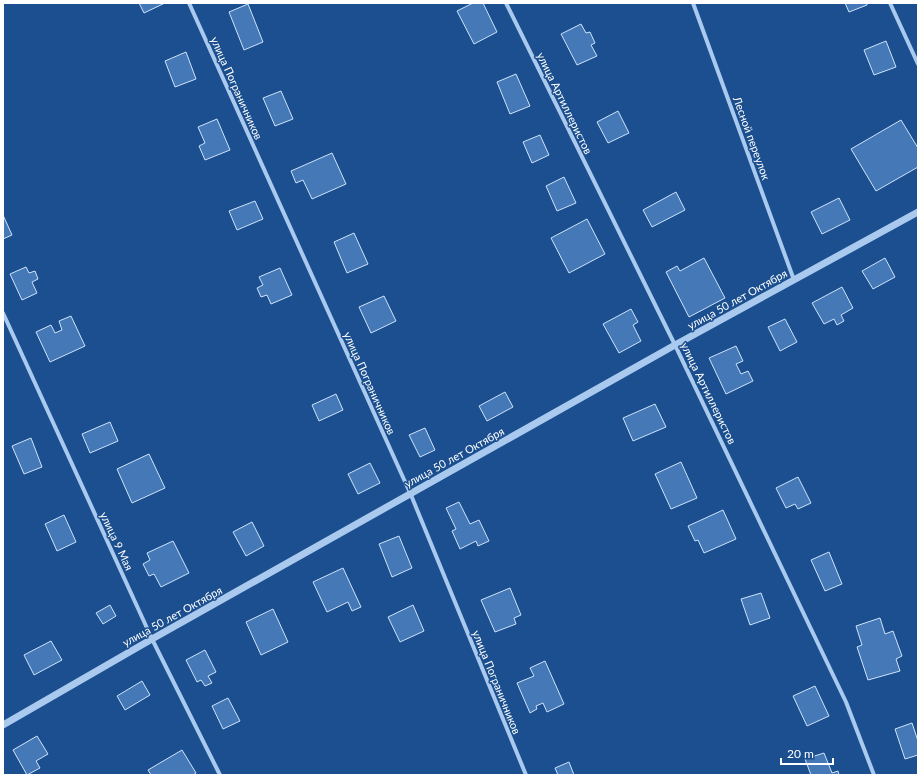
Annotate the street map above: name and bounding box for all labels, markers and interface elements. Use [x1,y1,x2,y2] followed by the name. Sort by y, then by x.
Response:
[208,35,266,141] street label: улица Пограничников
[535,50,595,156] street label: улица Артиллеристов
[731,94,773,182] street label: Лесной переулок
[685,266,789,332] street label: улица 50 лет Октября
[341,330,399,436] street label: улица Пограничников
[679,340,739,446] street label: улица Артиллеристов
[402,424,506,490] street label: улица 50 лет Октября
[98,510,136,572] street label: улица 9 Мая
[120,583,224,649] street label: улица 50 лет Октября
[470,628,524,736] street label: улица Пограничников
[781,740,833,766] scale bar
[787,746,814,761] text: 20 m

